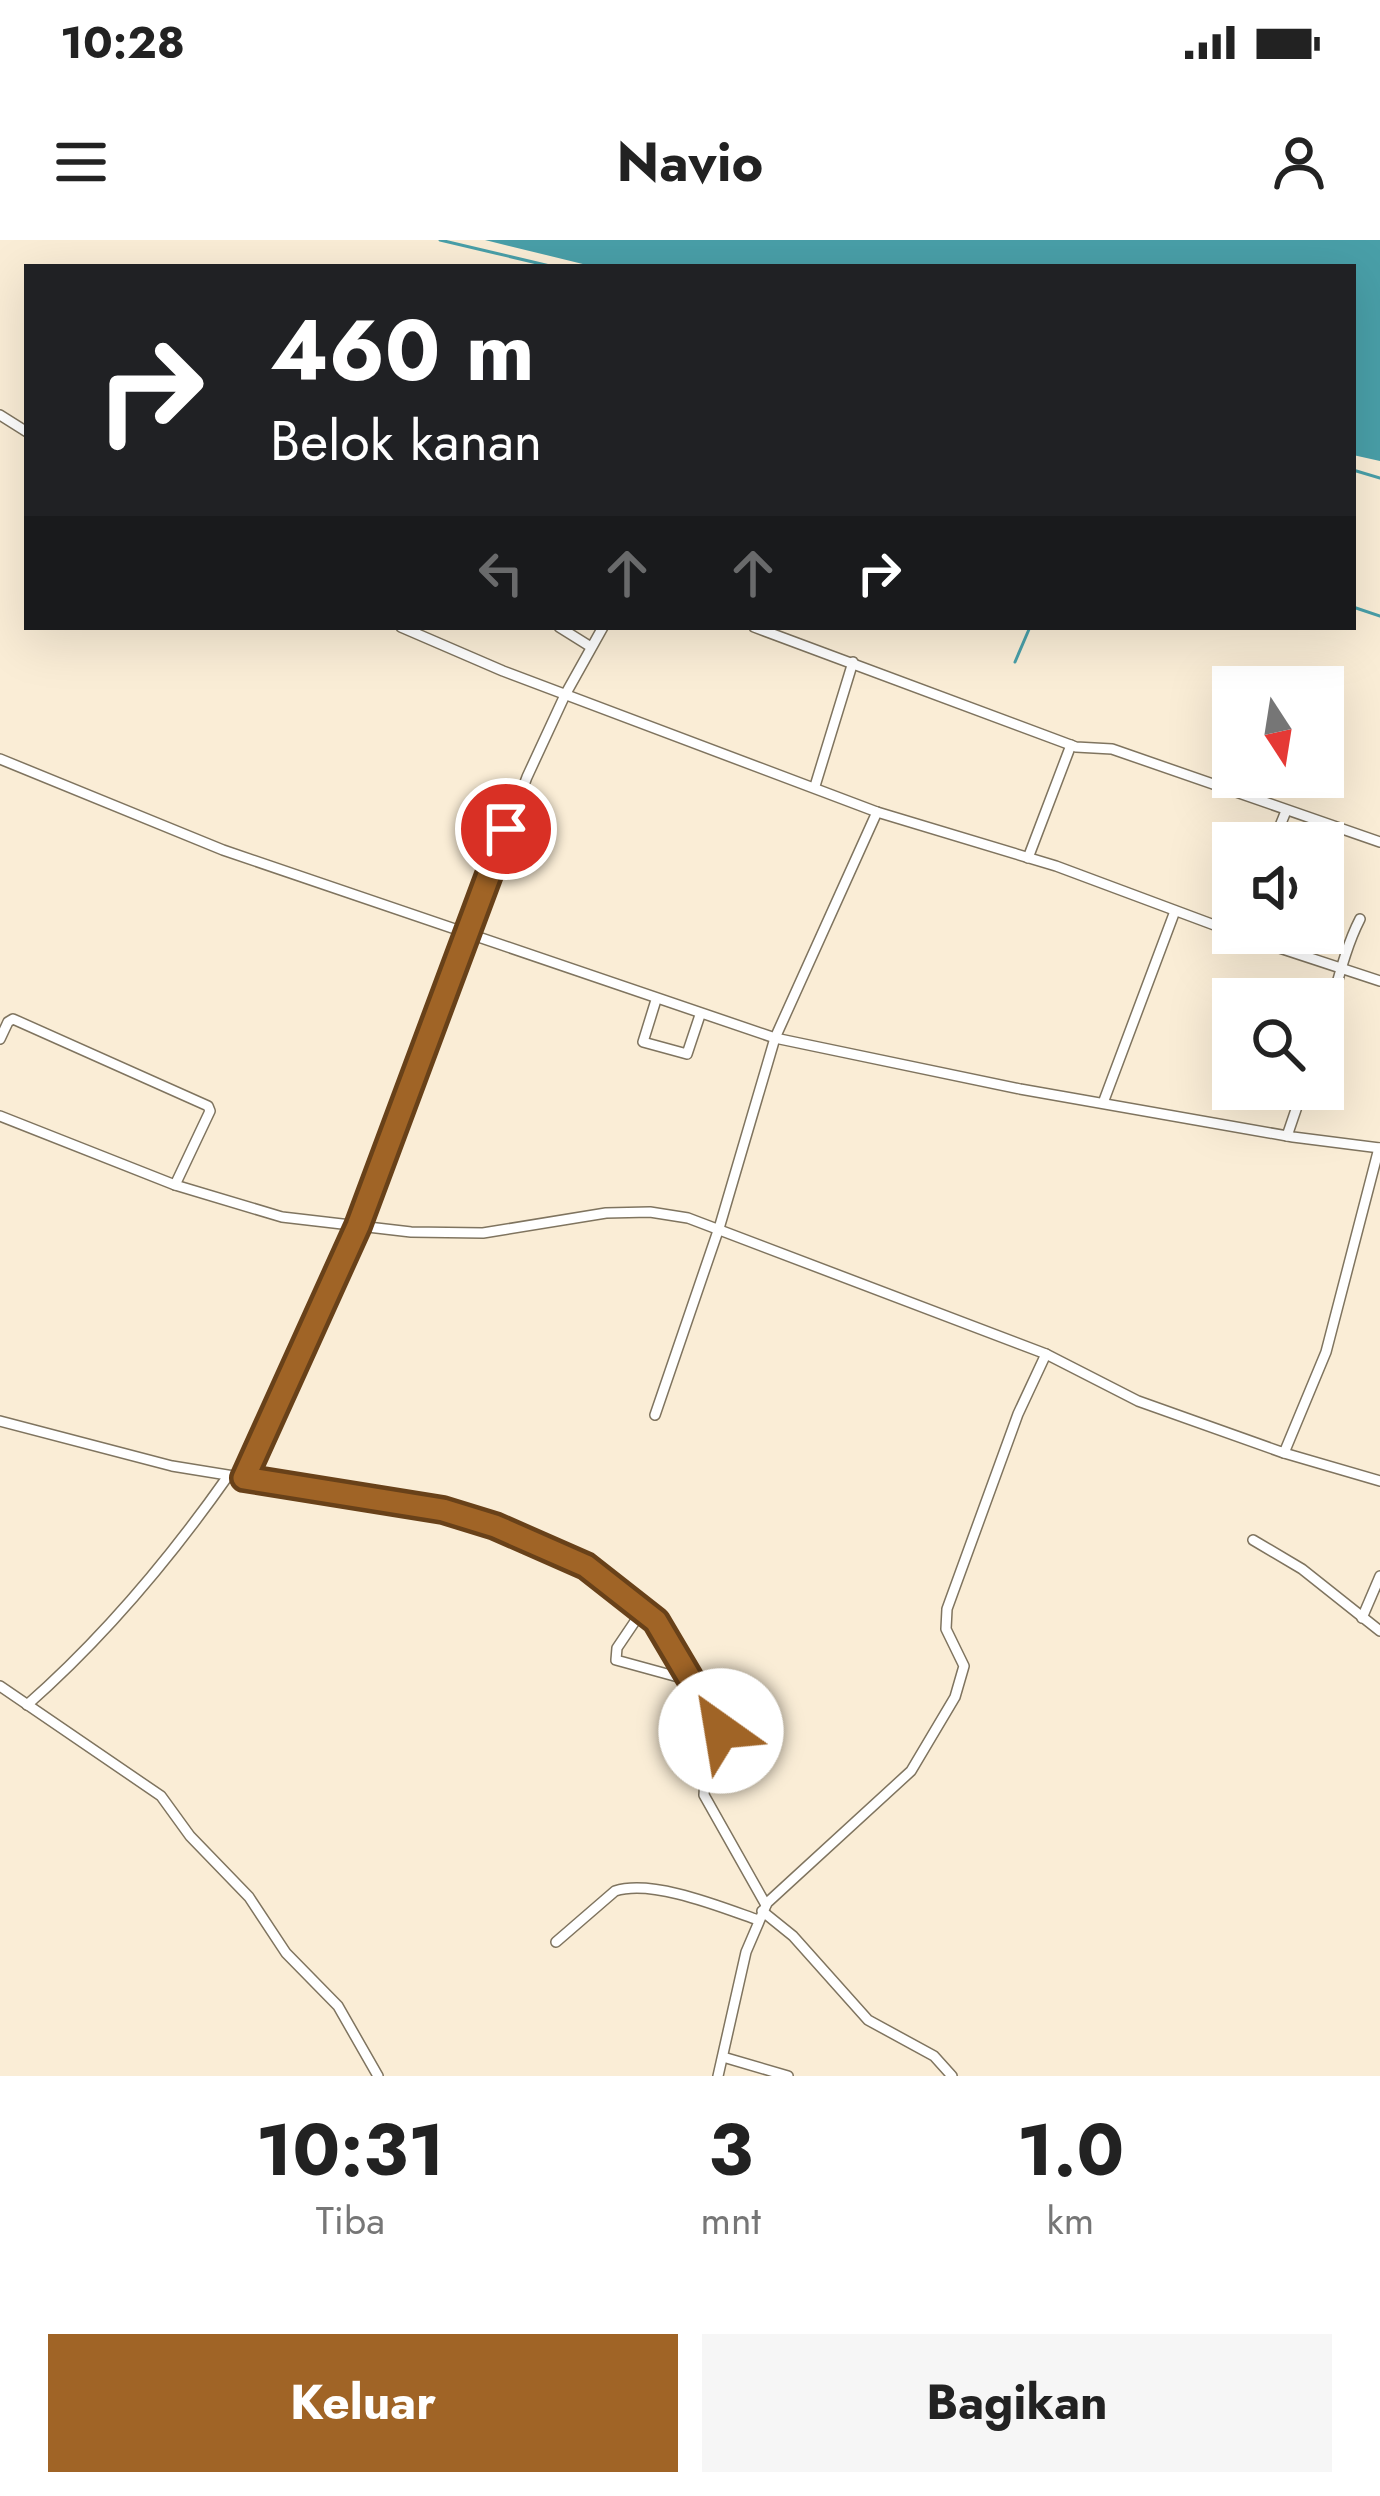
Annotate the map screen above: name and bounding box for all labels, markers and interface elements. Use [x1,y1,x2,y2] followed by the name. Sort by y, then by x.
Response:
[60,10,185,75] text: 10:28
[617,123,763,201] text: Navio
[48,129,114,195] icon: menu
[1266,129,1332,195] icon: person
[270,290,535,412] text: 460 m
[72,312,228,468] icon: right
[270,402,542,480] text: Belok kanan
[468,540,534,606] icon: left
[594,540,660,606] icon: ahead
[720,540,786,606] icon: ahead
[846,540,912,606] icon: right
[1212,666,1344,798] north arrow
[1212,666,1344,1110] map controls
[455,778,557,880] pin
[473,796,539,862] icon: arrive
[1212,822,1344,954] button: sound
[1212,978,1344,1110] button: search
[658,1668,784,1794] position arrow
[256,2098,445,2202] text: 10:31
[708,2098,753,2202] text: 3
[1017,2098,1124,2202] text: 1.0
[316,2192,385,2249] text: Tiba
[701,2192,761,2249] text: mnt
[1047,2192,1094,2249] text: km
[48,2334,678,2472] button: Keluar
[702,2334,1332,2472] button: Bagikan

